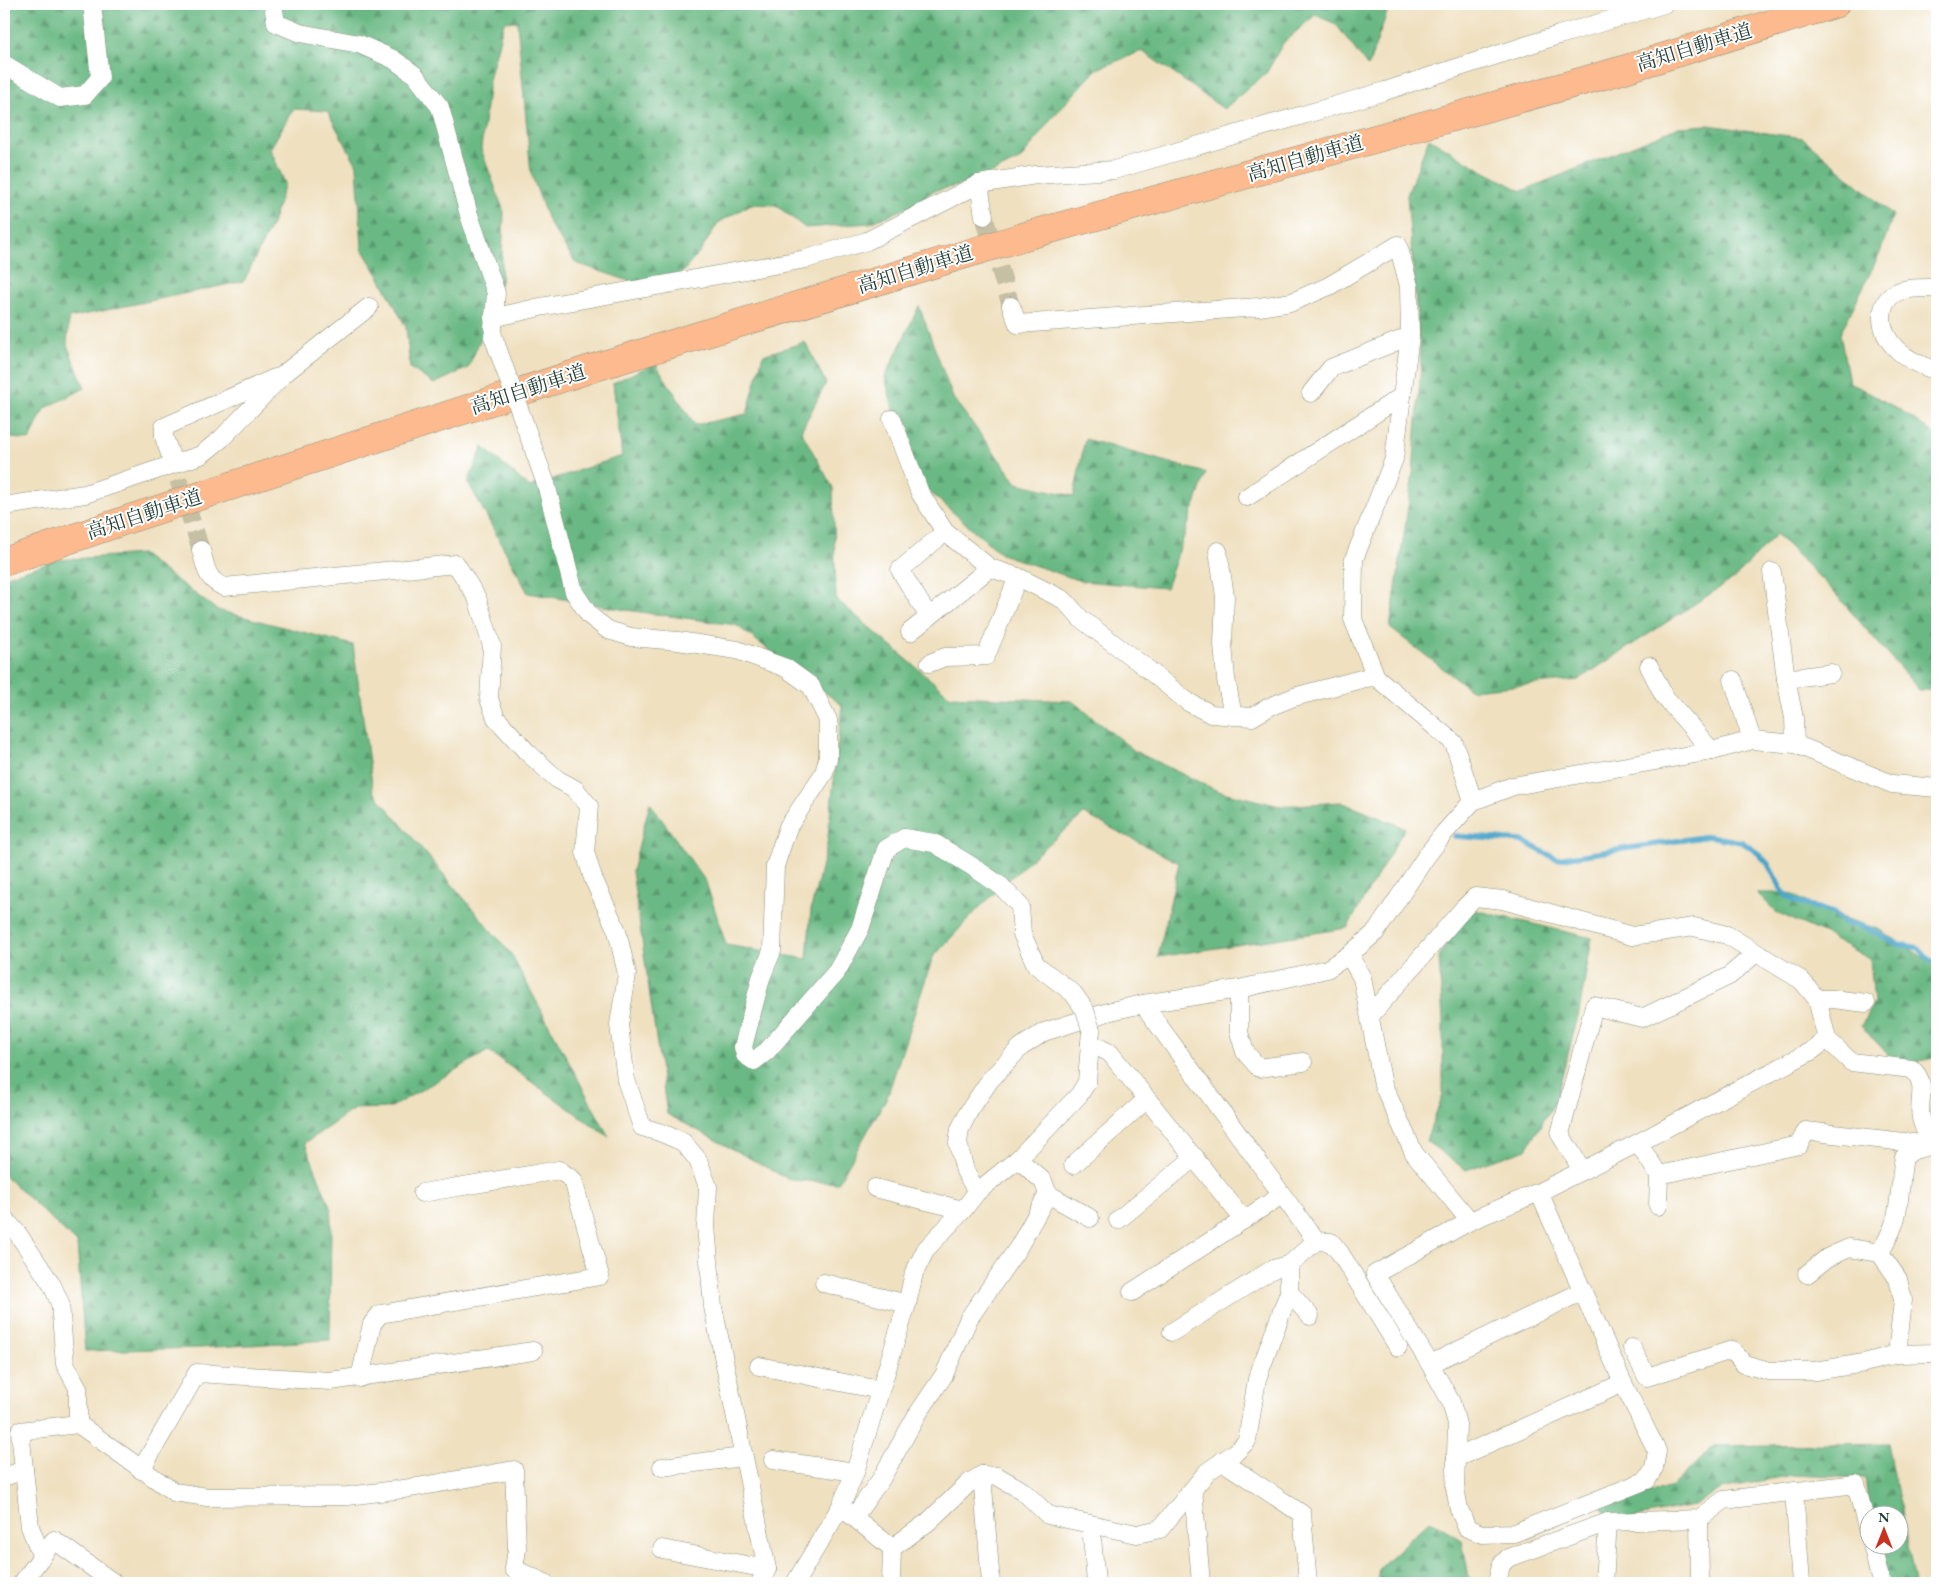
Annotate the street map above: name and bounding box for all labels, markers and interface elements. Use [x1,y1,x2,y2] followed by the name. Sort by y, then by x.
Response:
[1633,17,1755,77] street label: 高知自動車道
[1244,129,1366,187] street label: 高知自動車道
[854,239,976,299] street label: 高知自動車道
[467,358,589,420] street label: 高知自動車道
[83,483,205,545] street label: 高知自動車道
[1858,1504,1908,1554] north arrow
[1878,1508,1890,1526] text: N

